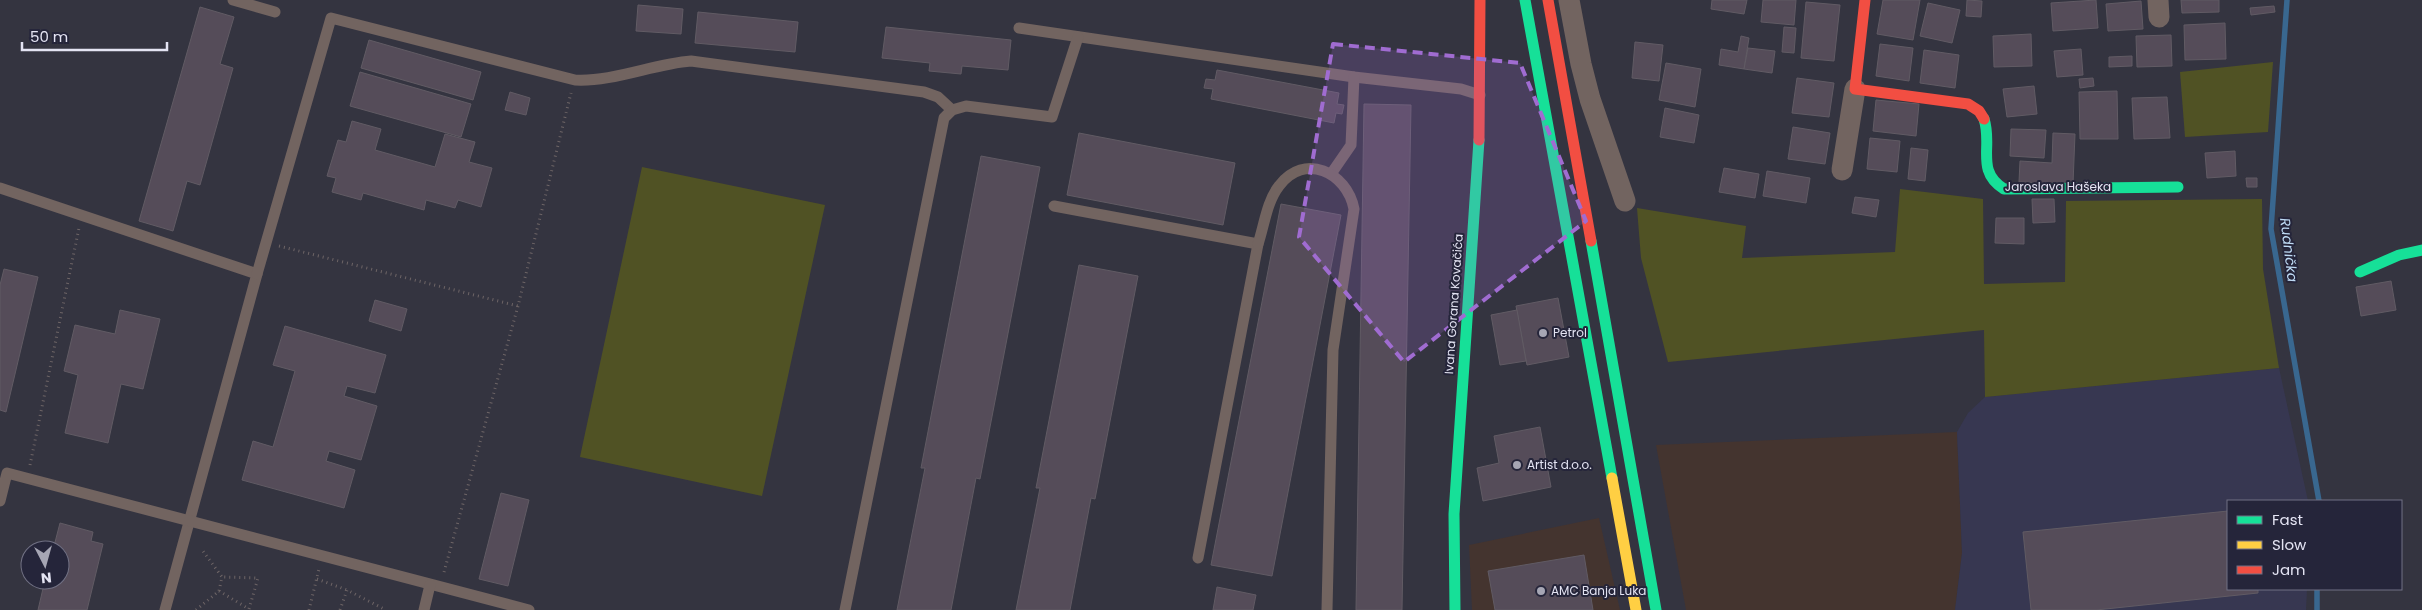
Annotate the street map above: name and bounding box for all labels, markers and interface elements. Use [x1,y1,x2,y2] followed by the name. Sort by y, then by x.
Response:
[22,20,168,52] scale bar
[30,26,68,47] text: 50 m
[2005,178,2111,195] street label: Jaroslava Hašeka
[2275,217,2303,284] water label: Rudnička
[1440,233,1467,375] street label: Ivana Gorana Kovačića
[1553,324,1587,341] place label: Petrol
[1537,327,1549,339] marker: Petrol
[1527,456,1592,473] place label: Artist d.o.o.
[1511,459,1523,471] marker: Artist d.o.o.
[2227,500,2402,590] legend
[2272,509,2303,530] text: Fast
[2272,534,2307,555] text: Slow
[20,540,70,590] north arrow
[2272,559,2306,580] text: Jam
[40,567,53,588] text: N
[1551,582,1647,599] place label: AMC Banja Luka
[1535,585,1547,597] marker: AMC Banja Luka

